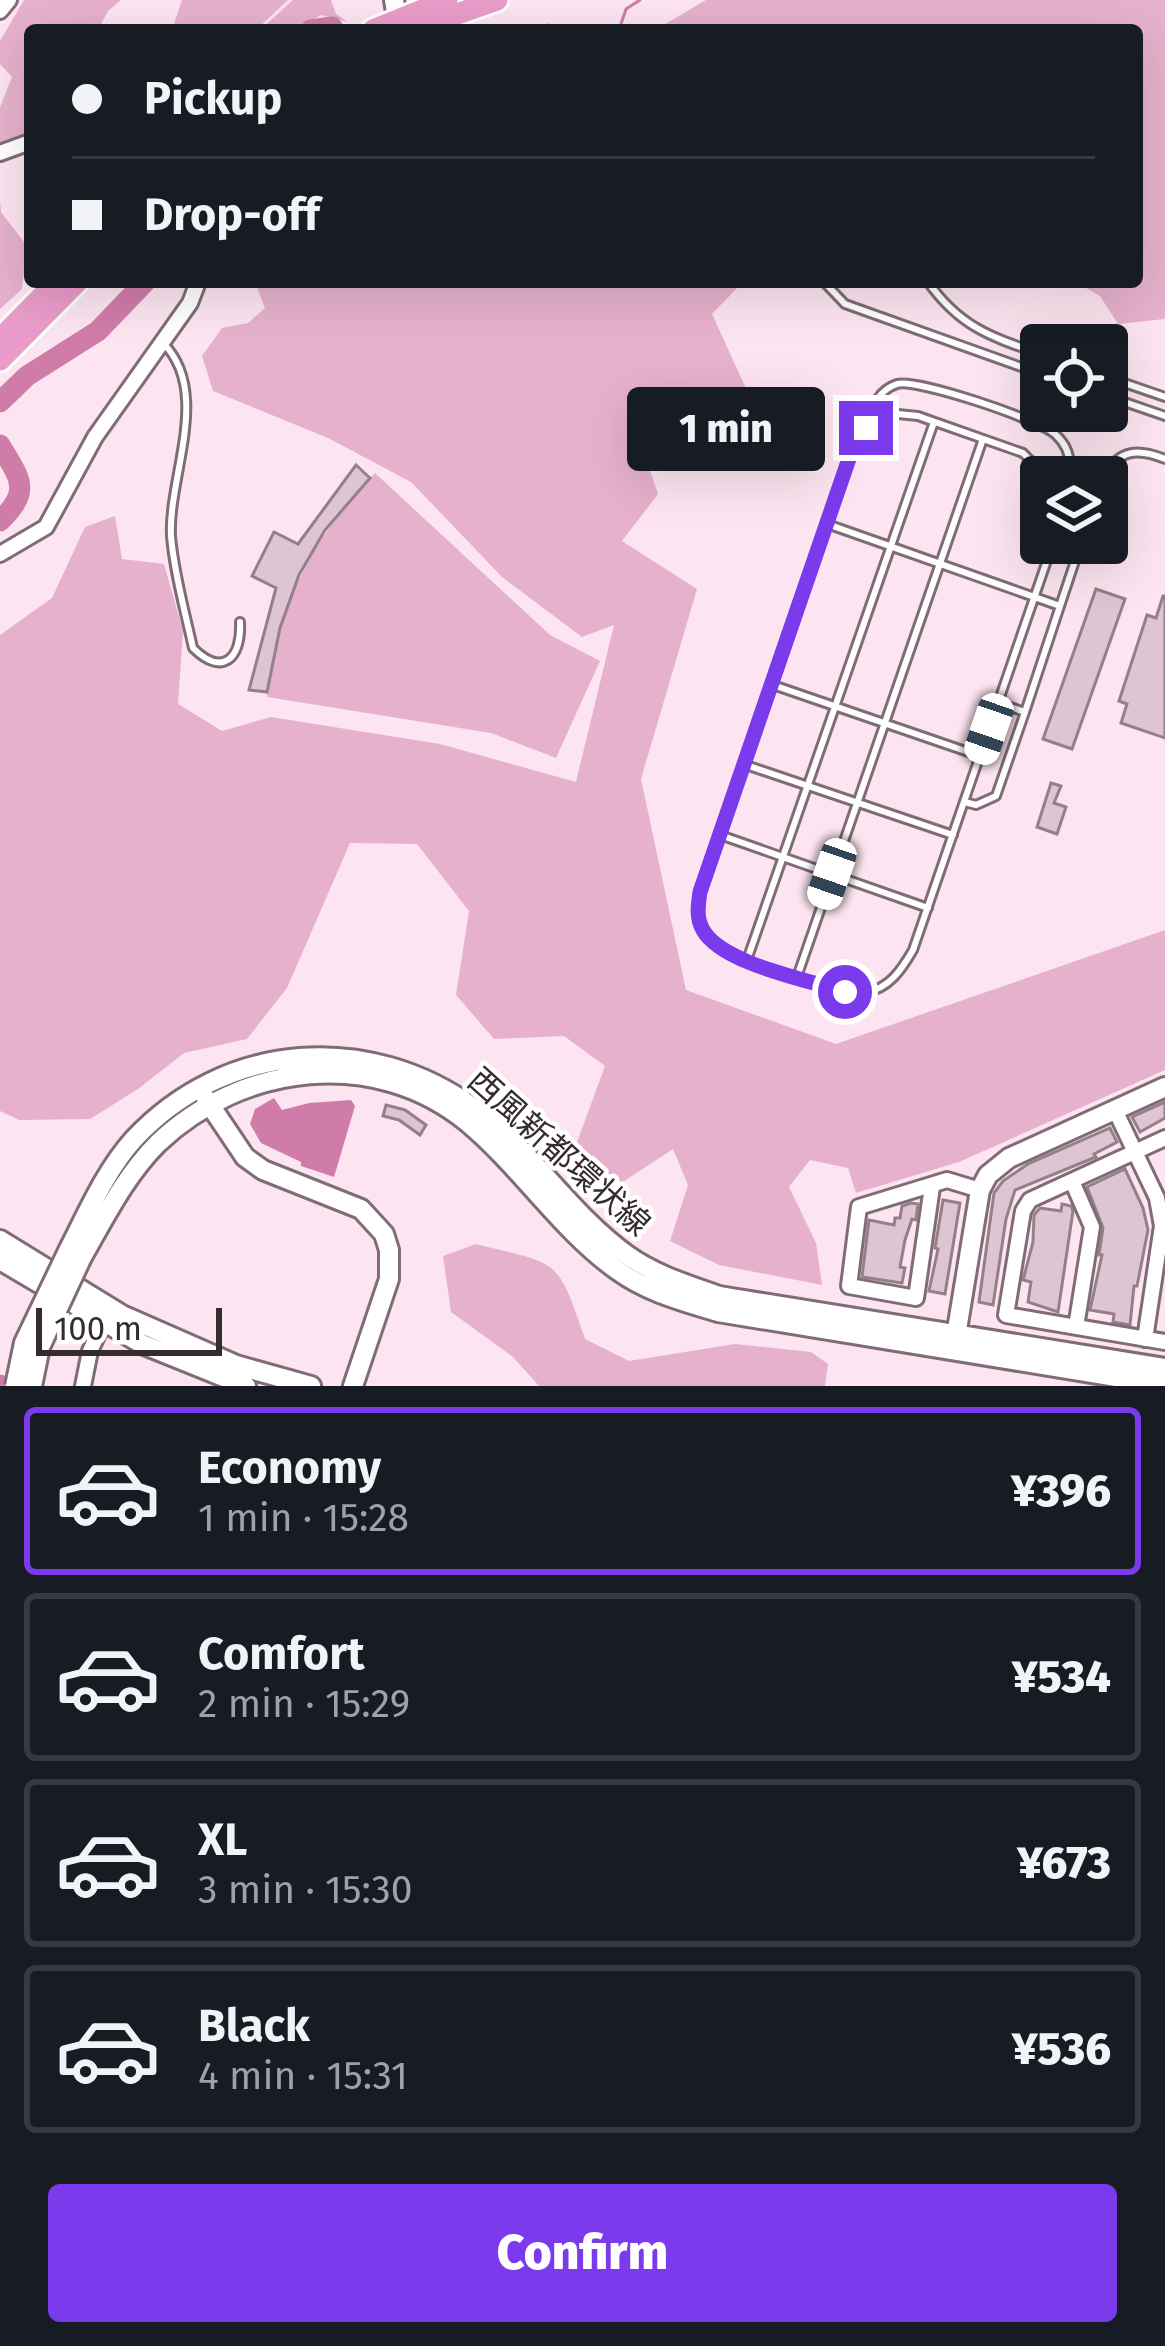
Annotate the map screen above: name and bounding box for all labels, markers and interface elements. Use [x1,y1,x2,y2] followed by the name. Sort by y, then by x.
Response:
[144,72,282,126] text: Pickup
[144,188,320,242] text: Drop-off
[1020,324,1128,564] map controls
[1020,324,1128,432] button: locate
[626,386,824,470] callout: 1 min
[839,401,893,455] route end
[679,406,773,452] text: 1 min
[1020,456,1128,564] button: layers
[960,689,1018,769] car
[803,834,861,914] car
[818,965,872,1019] route start
[460,1060,658,1244] street label: 西風新都環状線
[36,1302,222,1355] scale bar
[54,1309,142,1349] text: 100 m
[54,1437,162,1545] icon: car
[198,1441,381,1495] text: Economy
[1011,1464,1111,1518] text: ¥396
[198,1495,409,1541] text: 1 min · 15:28
[54,1623,162,1731] icon: car
[198,1627,365,1681] text: Comfort
[1012,1650,1111,1704] text: ¥534
[198,1681,410,1727] text: 2 min · 15:29
[54,1809,162,1917] icon: car
[198,1813,247,1867] text: XL
[1017,1836,1111,1890] text: ¥673
[198,1867,412,1913] text: 3 min · 15:30
[54,1995,162,2103] icon: car
[198,1999,310,2053] text: Black
[1012,2022,1111,2076] text: ¥536
[198,2053,408,2099] text: 4 min · 15:31
[48,2184,1117,2322] button: Confirm

